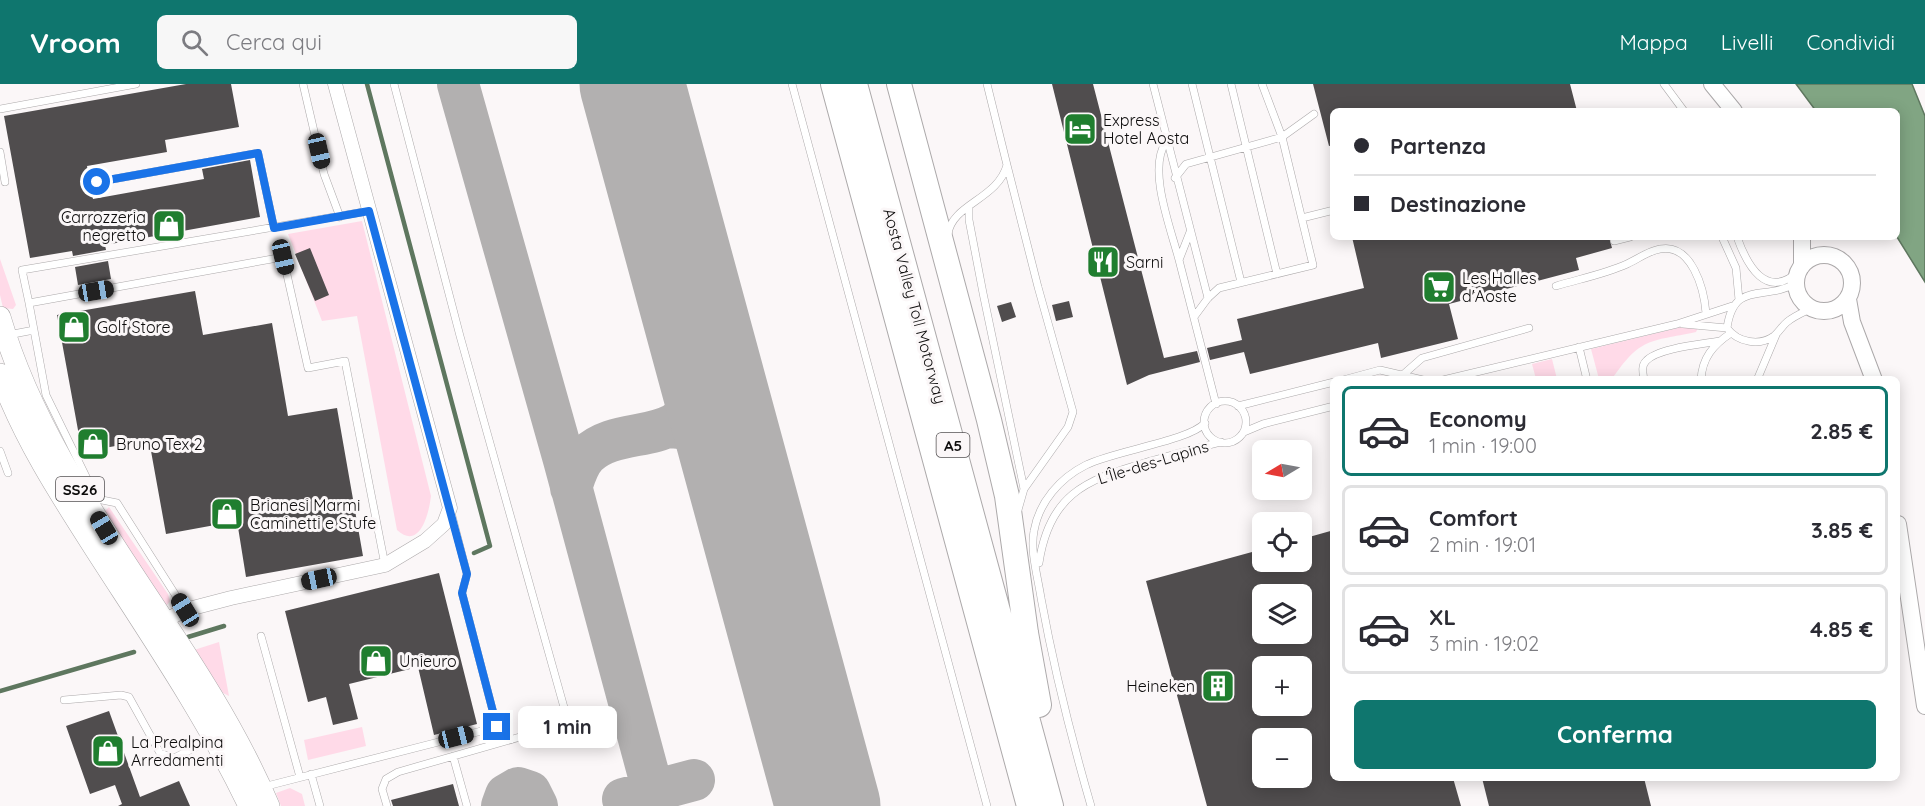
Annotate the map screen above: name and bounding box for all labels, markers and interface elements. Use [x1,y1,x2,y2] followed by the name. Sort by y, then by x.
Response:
[157,15,577,69] search box
[30,25,121,60] text: Vroom
[178,26,211,59] icon: search
[226,28,322,56] text: Cerca qui
[1619,29,1688,55] text: Mappa
[1721,29,1773,55] text: Livelli
[1806,29,1895,55] text: Condividi
[1103,110,1189,148] place label: Express Hotel Aosta
[1062,111,1098,147] hotel icon: Express Hotel Aosta
[306,131,332,171] car
[1390,132,1486,160] text: Partenza
[83,168,110,195] route start
[1390,190,1526,218] text: Destinazione
[879,206,951,406] street label: Aosta Valley Toll Motorway
[61,207,146,245] place label: Carrozzeria negretto
[151,208,187,244] shop icon: Carrozzeria negretto
[270,237,296,277] car
[1085,244,1121,280] restaurant icon: Sarni
[1126,252,1164,272] place label: Sarni
[1462,268,1536,306] place label: Les Halles d'Aoste
[1421,269,1457,305] supermarket icon: Les Halles d'Aoste
[77,279,115,303] car
[56,309,92,345] shop icon: Golf Store
[97,317,170,337] place label: Golf Store
[1357,404,1411,458] icon: car
[1429,405,1527,433] text: Economy
[1810,417,1873,445] text: 2.85 €
[75,426,111,462] shop icon: Bruno Tex 2
[936,433,970,457] road number: A5
[1429,433,1537,458] text: 1 min · 19:00
[116,434,203,454] place label: Bruno Tex 2
[1095,436,1211,488] street label: L'Île-des-Lapins
[1252,440,1312,500] north arrow
[1252,440,1312,788] map controls
[56,477,104,501] road number: SS26
[250,495,376,533] place label: Brianesi Marmi Caminetti e Stufe
[209,496,245,532] shop icon: Brianesi Marmi Caminetti e Stufe
[1357,503,1411,557] icon: car
[1429,504,1518,532] text: Comfort
[87,508,121,548] car
[1252,512,1312,572] button: locate
[1811,516,1873,544] text: 3.85 €
[1429,532,1536,557] text: 2 min · 19:01
[300,566,338,592] car
[1252,584,1312,644] button: layers
[168,590,202,630] car
[1357,602,1411,656] icon: car
[1429,603,1456,631] text: XL
[1810,615,1873,643] text: 4.85 €
[1429,631,1539,656] text: 3 min · 19:02
[358,643,394,679] shop icon: Unieuro
[399,651,457,671] place label: Unieuro
[1252,656,1312,716] button: +
[1200,668,1236,704] building icon: Heineken
[1126,676,1195,696] place label: Heineken
[1354,700,1876,769] button: Conferma
[518,706,617,748] callout: 1 min
[483,713,510,740] route end
[543,714,592,739] text: 1 min
[436,724,476,750] car
[1252,728,1312,788] button: −
[131,732,223,770] place label: La Prealpina Arredamenti
[90,733,126,769] shop icon: La Prealpina Arredamenti

